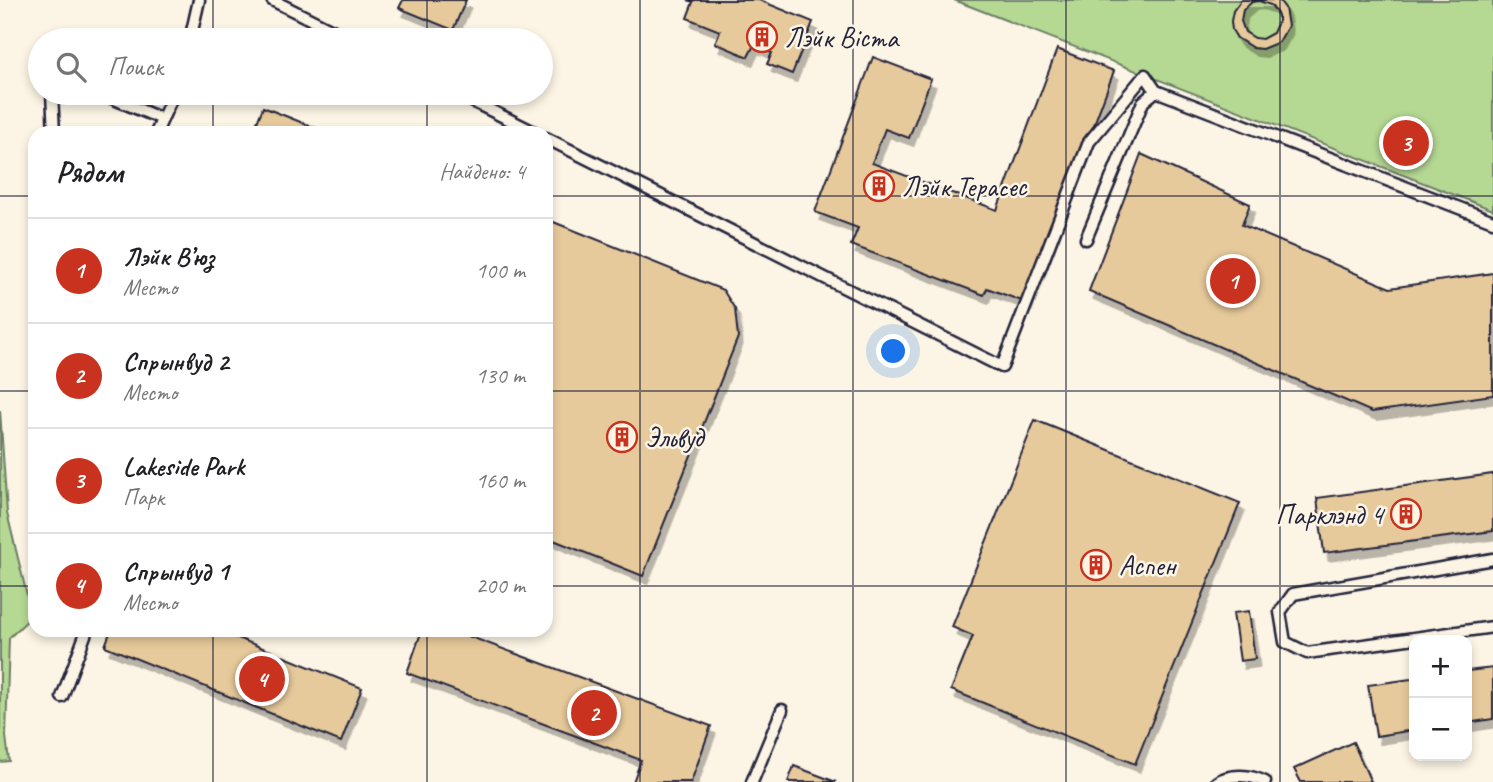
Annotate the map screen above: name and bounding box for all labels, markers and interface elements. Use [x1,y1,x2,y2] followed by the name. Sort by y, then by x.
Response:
[745,20,779,54] building icon: Лэйк Вiста
[785,20,900,55] place label: Лэйк Вiста
[28,28,553,105] search box
[52,48,90,86] icon: search
[108,50,163,83] text: Поиск
[1383,117,1429,169] pin: 3
[56,153,123,191] text: Рядом
[439,157,525,186] text: Найдено: 4
[862,169,896,203] building icon: Лэйк Терасес
[902,169,1029,204] place label: Лэйк Терасес
[123,240,214,273] text: Лэйк В’юз
[1210,255,1256,307] pin: 1
[74,256,84,285] text: 1
[476,256,525,285] text: 100 m
[123,273,177,302] text: Место
[876,334,910,368] your location
[123,345,229,378] text: Спрынвуд 2
[74,361,84,390] text: 2
[476,361,525,390] text: 130 m
[123,378,177,407] text: Место
[605,420,639,454] building icon: Эльвуд
[645,420,706,455] place label: Эльвуд
[123,450,244,483] text: Lakeside Park
[74,466,84,495] text: 3
[476,466,525,495] text: 160 m
[123,483,164,512] text: Парк
[1276,497,1385,532] place label: Парклэнд 4
[1389,497,1423,531] building icon: Парклэнд 4
[1079,548,1113,582] building icon: Аспен
[1119,548,1178,583] place label: Аспен
[123,555,229,588] text: Спрынвуд 1
[74,571,84,600] text: 4
[476,571,525,600] text: 200 m
[123,588,177,617] text: Место
[1409,635,1472,761] map controls
[1409,635,1472,698] button: +
[239,653,285,705] pin: 4
[571,687,617,739] pin: 2
[1409,698,1472,761] button: −

